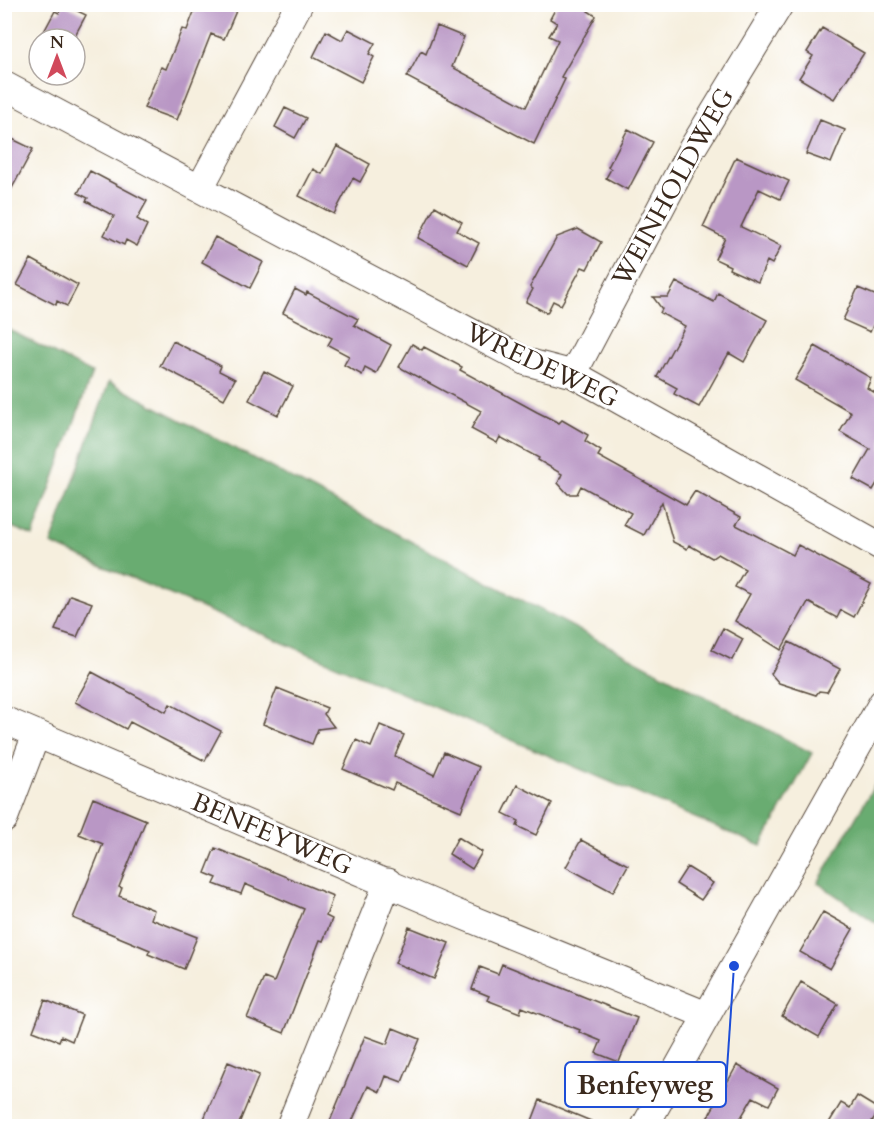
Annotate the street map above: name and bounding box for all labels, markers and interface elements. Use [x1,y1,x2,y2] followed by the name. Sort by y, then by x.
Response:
[27,27,87,87] north arrow
[50,32,64,54] text: N
[603,81,742,294] street label: WEINHOLDWEG
[459,314,624,416] street label: WREDEWEG
[186,784,358,884] street label: BENFEYWEG
[565,1062,726,1107] callout: Benfeyweg
[577,1067,714,1104] text: Benfeyweg

